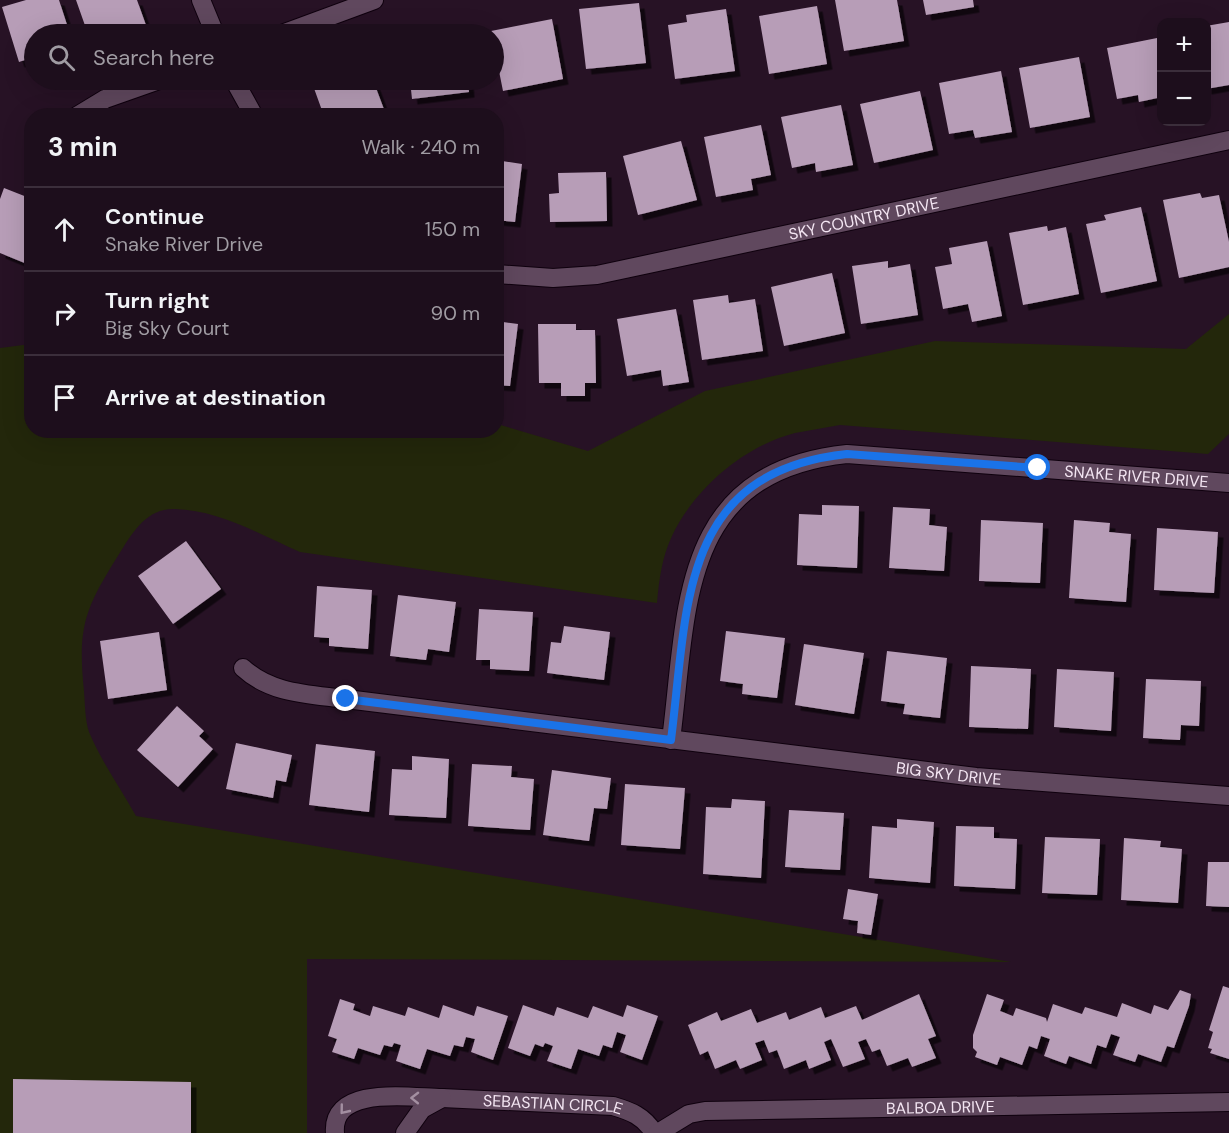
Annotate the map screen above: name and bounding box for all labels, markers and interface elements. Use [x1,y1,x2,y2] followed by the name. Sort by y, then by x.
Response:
[1157,18,1211,126] map controls
[1157,18,1211,72] button: +
[24,24,504,90] search box
[45,41,78,74] icon: search
[93,43,214,72] text: Search here
[1157,72,1211,126] button: −
[48,130,117,164] text: 3 min
[361,134,480,160] text: Walk · 240 m
[787,192,941,245] street label: SKY COUNTRY DRIVE
[105,202,204,231] text: Continue
[48,213,81,246] icon: ahead
[425,216,480,242] text: 150 m
[105,231,263,257] text: Snake River Drive
[105,286,210,315] text: Turn right
[48,297,81,330] icon: right
[431,300,480,326] text: 90 m
[105,315,229,341] text: Big Sky Court
[48,381,81,414] icon: arrive
[105,383,326,412] text: Arrive at destination
[1024,454,1050,480] route start
[1064,461,1209,492] street label: SNAKE RIVER DRIVE
[332,685,358,711] route end
[895,757,1002,790] street label: BIG SKY DRIVE
[483,1090,625,1119] street label: SEBASTIAN CIRCLE
[411,1092,420,1104] one-way arrow
[886,1096,995,1119] street label: BALBOA DRIVE
[341,1103,352,1114] one-way arrow

